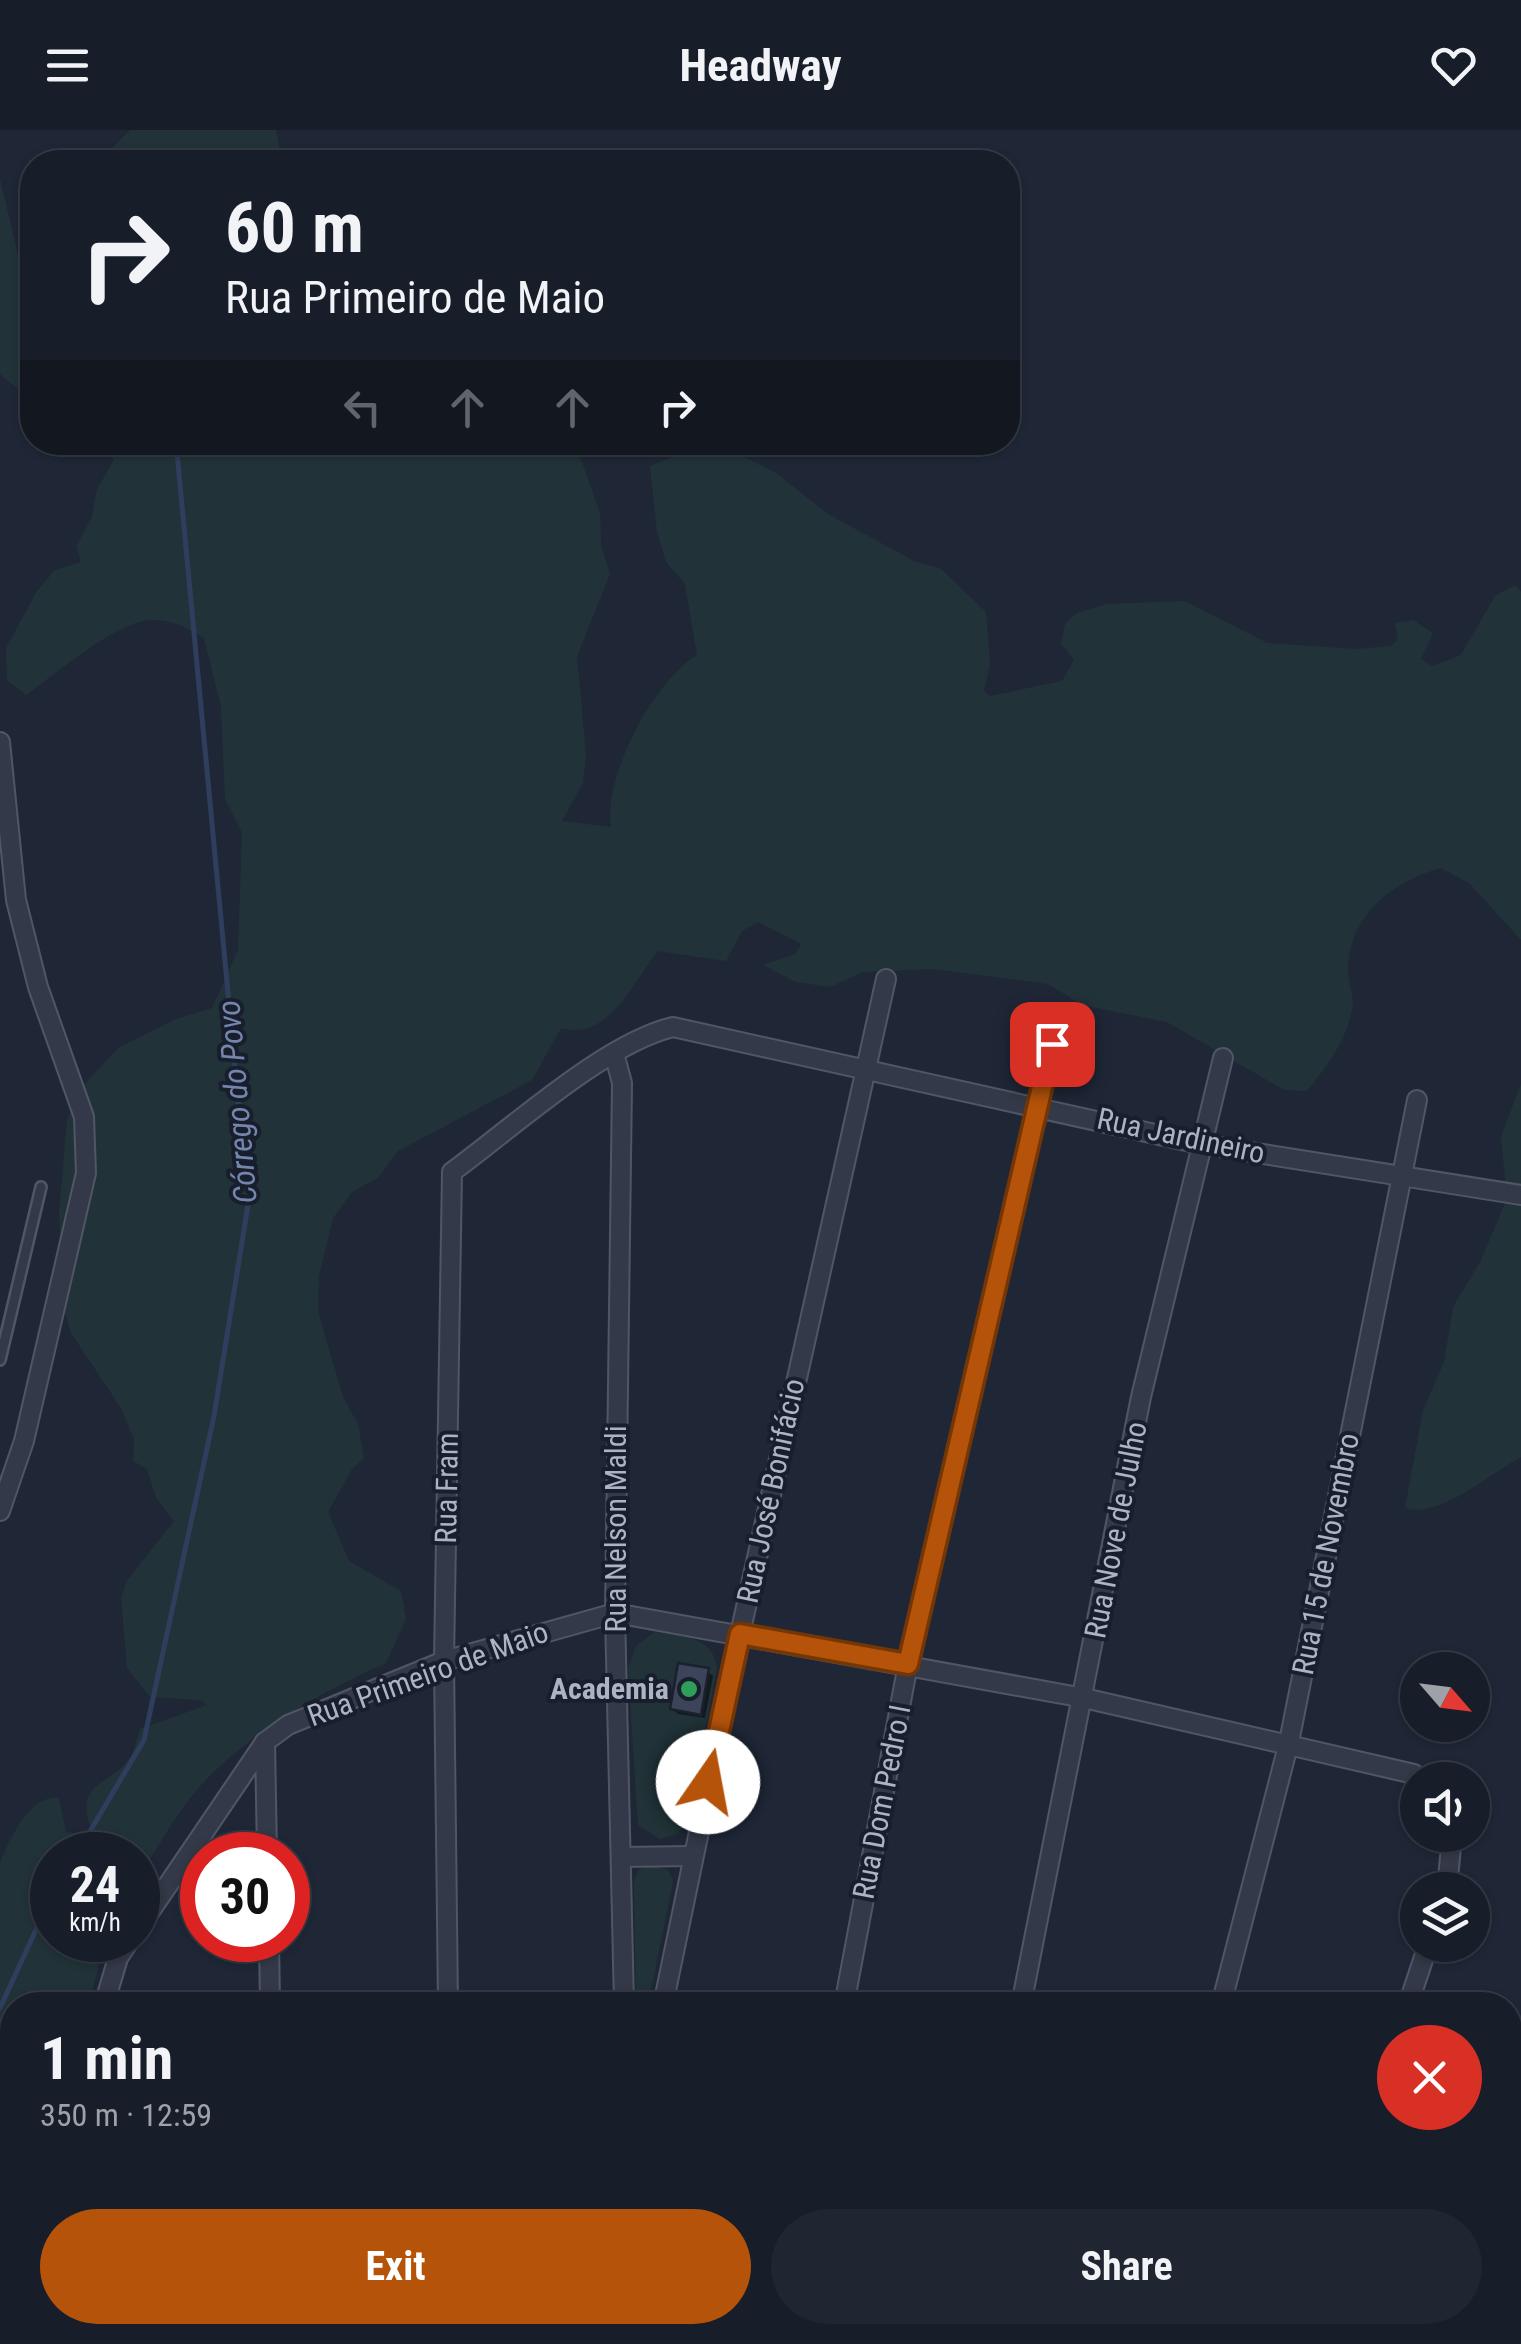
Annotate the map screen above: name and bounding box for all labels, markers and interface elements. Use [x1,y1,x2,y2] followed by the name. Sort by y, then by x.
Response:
[40,38,95,93] icon: menu
[1426,38,1481,93] icon: heart
[679,39,842,92] text: Headway
[225,187,364,269] text: 60 m
[60,190,190,320] icon: right
[225,271,605,324] text: Rua Primeiro de Maio
[335,380,390,435] icon: left
[440,380,495,435] icon: ahead
[545,380,600,435] icon: ahead
[650,380,705,435] icon: right
[209,999,265,1205] water label: Córrego do Povo
[1010,1002,1095,1087] pin
[1025,1017,1080,1072] icon: arrive
[1094,1101,1268,1170] street label: Rua Jardineiro
[730,1376,811,1606] street label: Rua José Bonifácio
[1077,1419,1154,1641] street label: Rua Nove de Julho
[598,1425,633,1633] street label: Rua Nelson Maldi
[1285,1430,1366,1678] street label: Rua 15 de Novembro
[428,1432,465,1544] street label: Rua Fram
[303,1614,553,1733] street label: Rua Primeiro de Maio
[1400,1652,1490,1742] north arrow
[1400,1652,1490,1962] map controls
[550,1671,669,1706] place label: Academia
[678,1678,700,1700] marker: Academia
[846,1702,917,1902] street label: Rua Dom Pedro I
[656,1730,760,1834] position arrow
[1400,1762,1490,1852] button: sound
[180,1832,310,1962] speed limit sign: 30
[70,1856,120,1914] text: 24
[1400,1872,1490,1962] button: layers
[69,1908,121,1937] text: km/h
[40,2023,173,2094] text: 1 min
[1377,2025,1482,2130] button: close
[40,2096,212,2134] text: 350 m · 12:59
[40,2209,751,2324] button: Exit
[771,2209,1482,2324] button: Share

